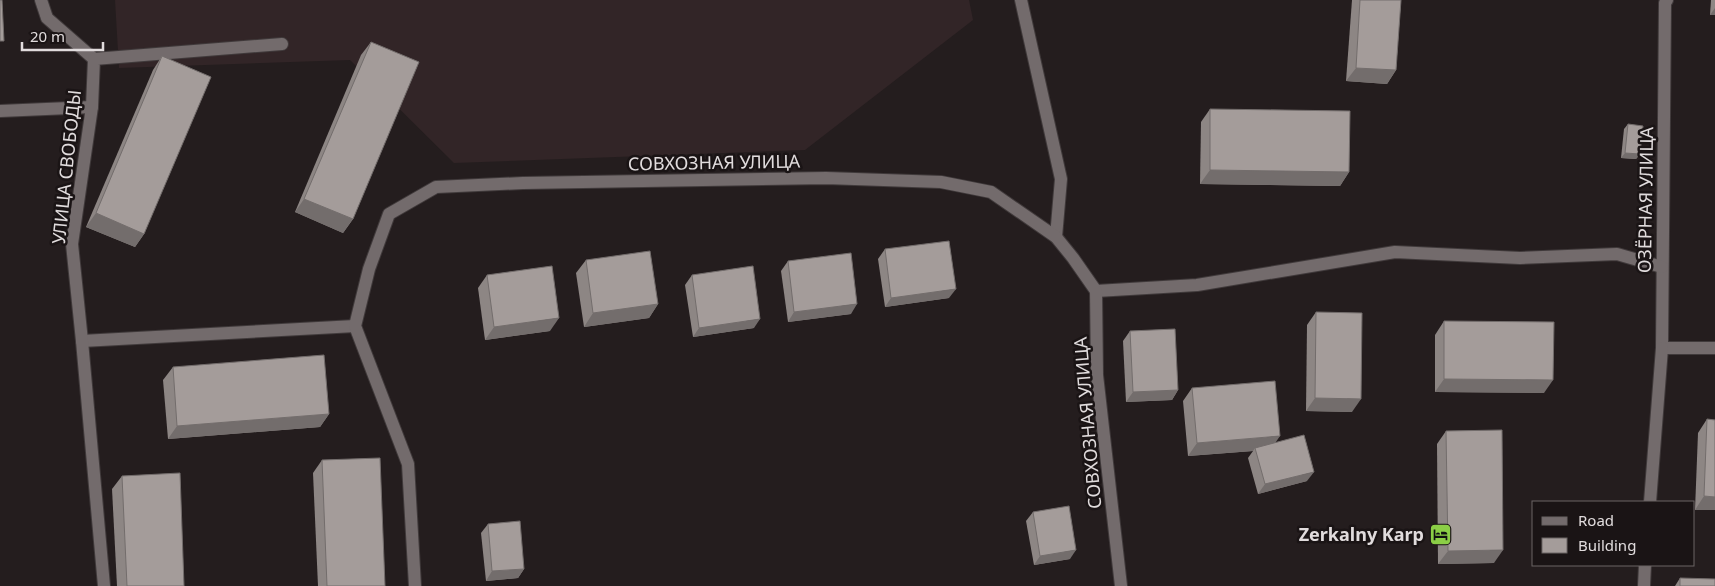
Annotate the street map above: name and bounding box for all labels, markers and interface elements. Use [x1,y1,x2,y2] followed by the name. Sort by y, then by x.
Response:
[22,20,104,52] scale bar
[30,26,65,46] text: 20 m
[46,89,86,245] street label: УЛИЦА СВОБОДЫ
[1632,126,1658,273] street label: ОЗЁРНАЯ УЛИЦА
[628,148,801,176] street label: СОВХОЗНАЯ УЛИЦА
[1067,336,1106,510] street label: СОВХОЗНАЯ УЛИЦА
[1532,501,1695,566] legend
[1578,510,1614,530] text: Road
[1299,522,1424,546] place label: Zerkalny Karp
[1428,522,1452,546] hotel icon: Zerkalny Karp
[1578,535,1636,555] text: Building

